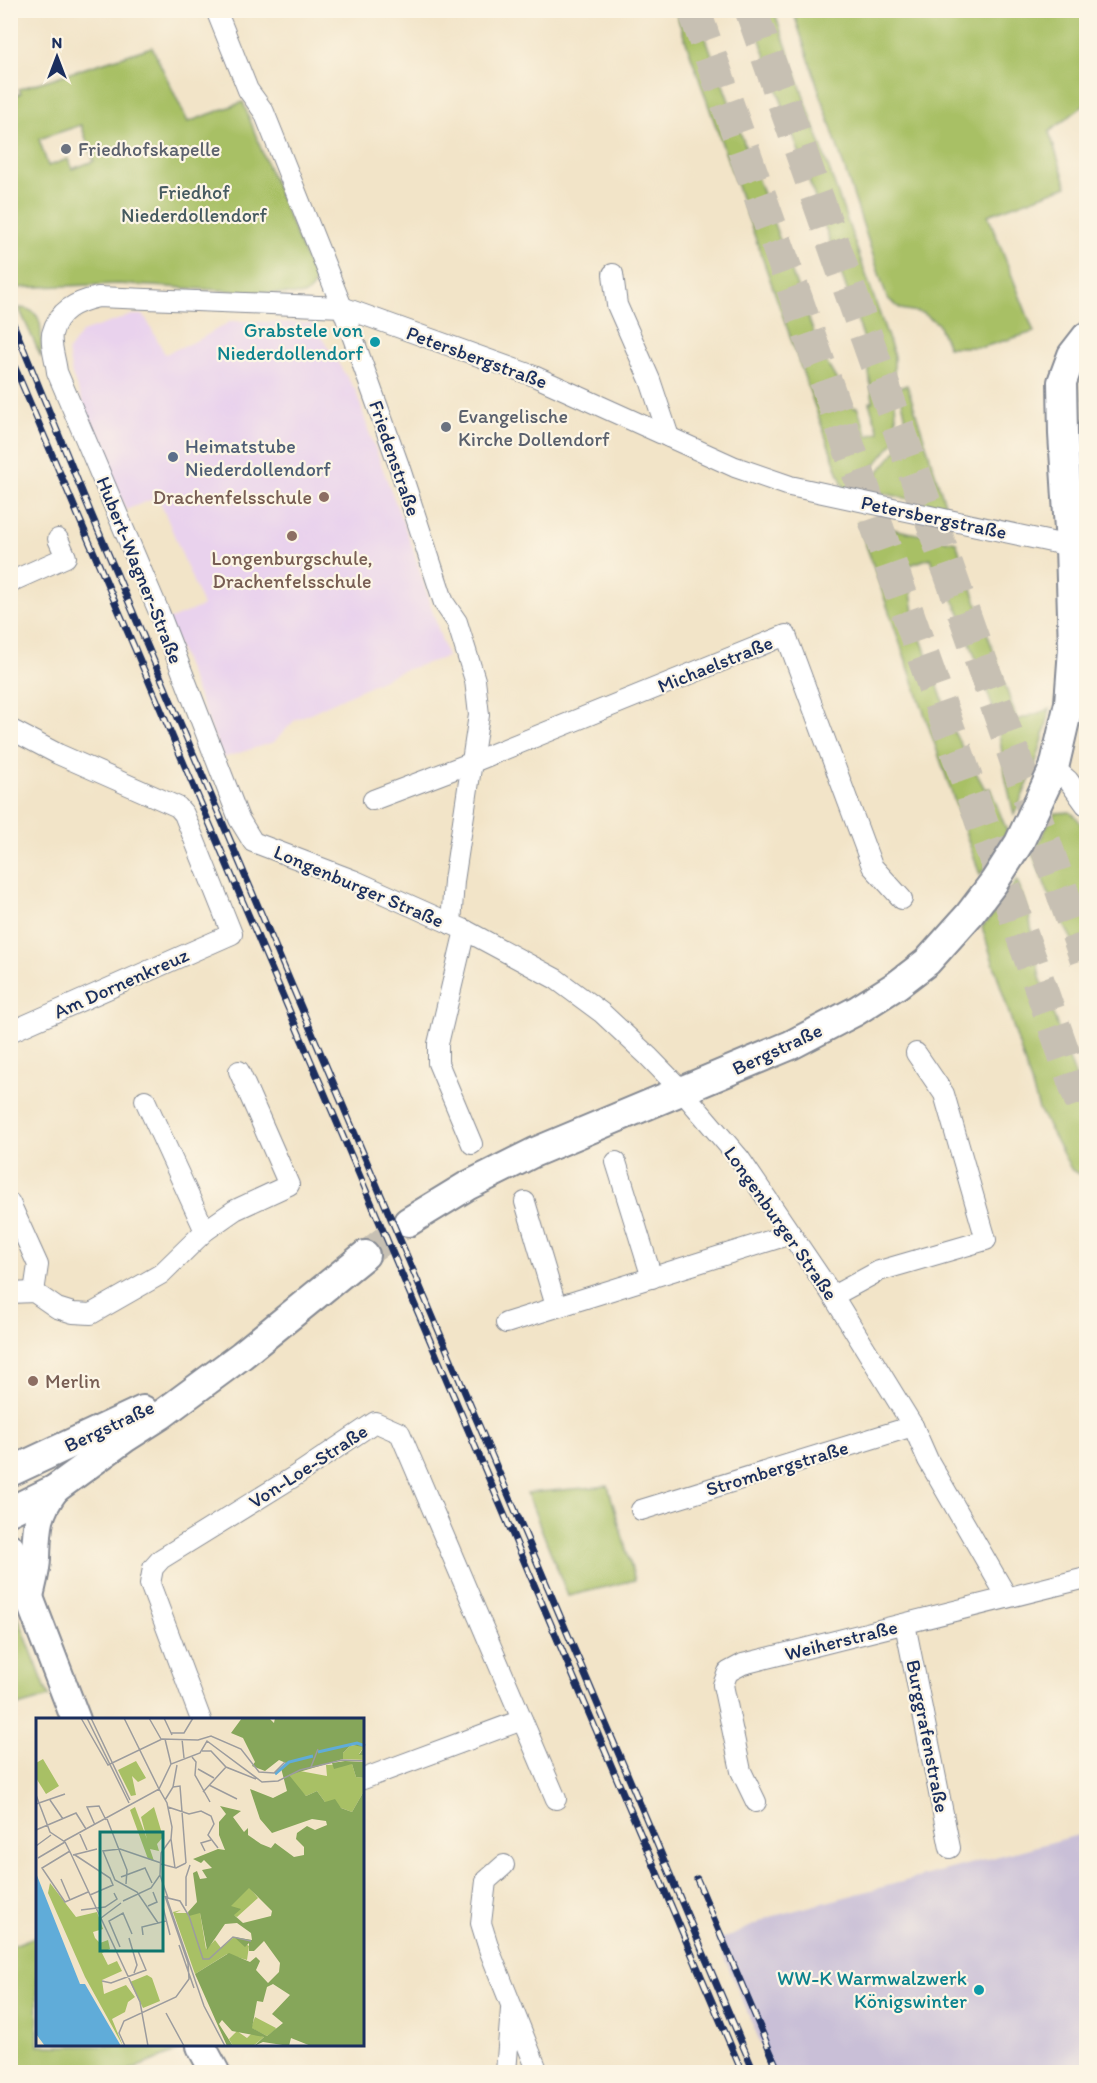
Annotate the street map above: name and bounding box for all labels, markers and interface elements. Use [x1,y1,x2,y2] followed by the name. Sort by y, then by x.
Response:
[27,27,87,87] north arrow
[52,33,62,52] text: N
[78,137,220,161] place label: Friedhofskapelle
[59,142,73,156] marker: Friedhofskapelle
[121,180,267,227] park label: Friedhof Niederdollendorf
[217,318,363,365] place label: Grabstele von Niederdollendorf
[403,320,551,394] street label: Petersbergstraße
[368,335,382,349] marker: Grabstele von Niederdollendorf
[364,397,426,519] street label: Friedenstraße
[458,404,610,451] place label: Evangelische Kirche Dollendorf
[439,420,453,434] marker: Evangelische Kirche Dollendorf
[185,434,331,481] place label: Heimatstube Niederdollendorf
[166,450,180,464] marker: Heimatstube Niederdollendorf
[91,473,189,667] street label: Hubert-Wagner-Straße
[153,485,312,509] place label: Drachenfelsschule
[317,490,331,504] marker: Drachenfelsschule
[859,490,1009,544] street label: Petersbergstraße
[285,529,299,543] marker: Longenburgschule, Drachenfelsschule
[211,546,373,593] place label: Longenburgschule, Drachenfelsschule
[654,630,776,698] street label: Michaelstraße
[270,839,448,933] street label: Longenburger Straße
[50,942,193,1024] street label: Am Dornenkreuz
[728,1018,826,1080] street label: Bergstraße
[719,1141,843,1305] street label: Longenburger Straße
[45,1369,100,1393] place label: Merlin
[26,1374,40,1388] marker: Merlin
[60,1395,158,1457] street label: Bergstraße
[244,1419,372,1513] street label: Von-Loe-Straße
[703,1435,851,1501] street label: Strombergstraße
[782,1614,900,1666] street label: Weiherstraße
[901,1658,955,1814] street label: Burggrafenstraße
[36,1718,364,2047] inset map
[777,1966,967,2013] place label: WW-K Warmwalzwerk Königswinter
[972,1983,986,1997] marker: WW-K Warmwalzwerk Königswinter

